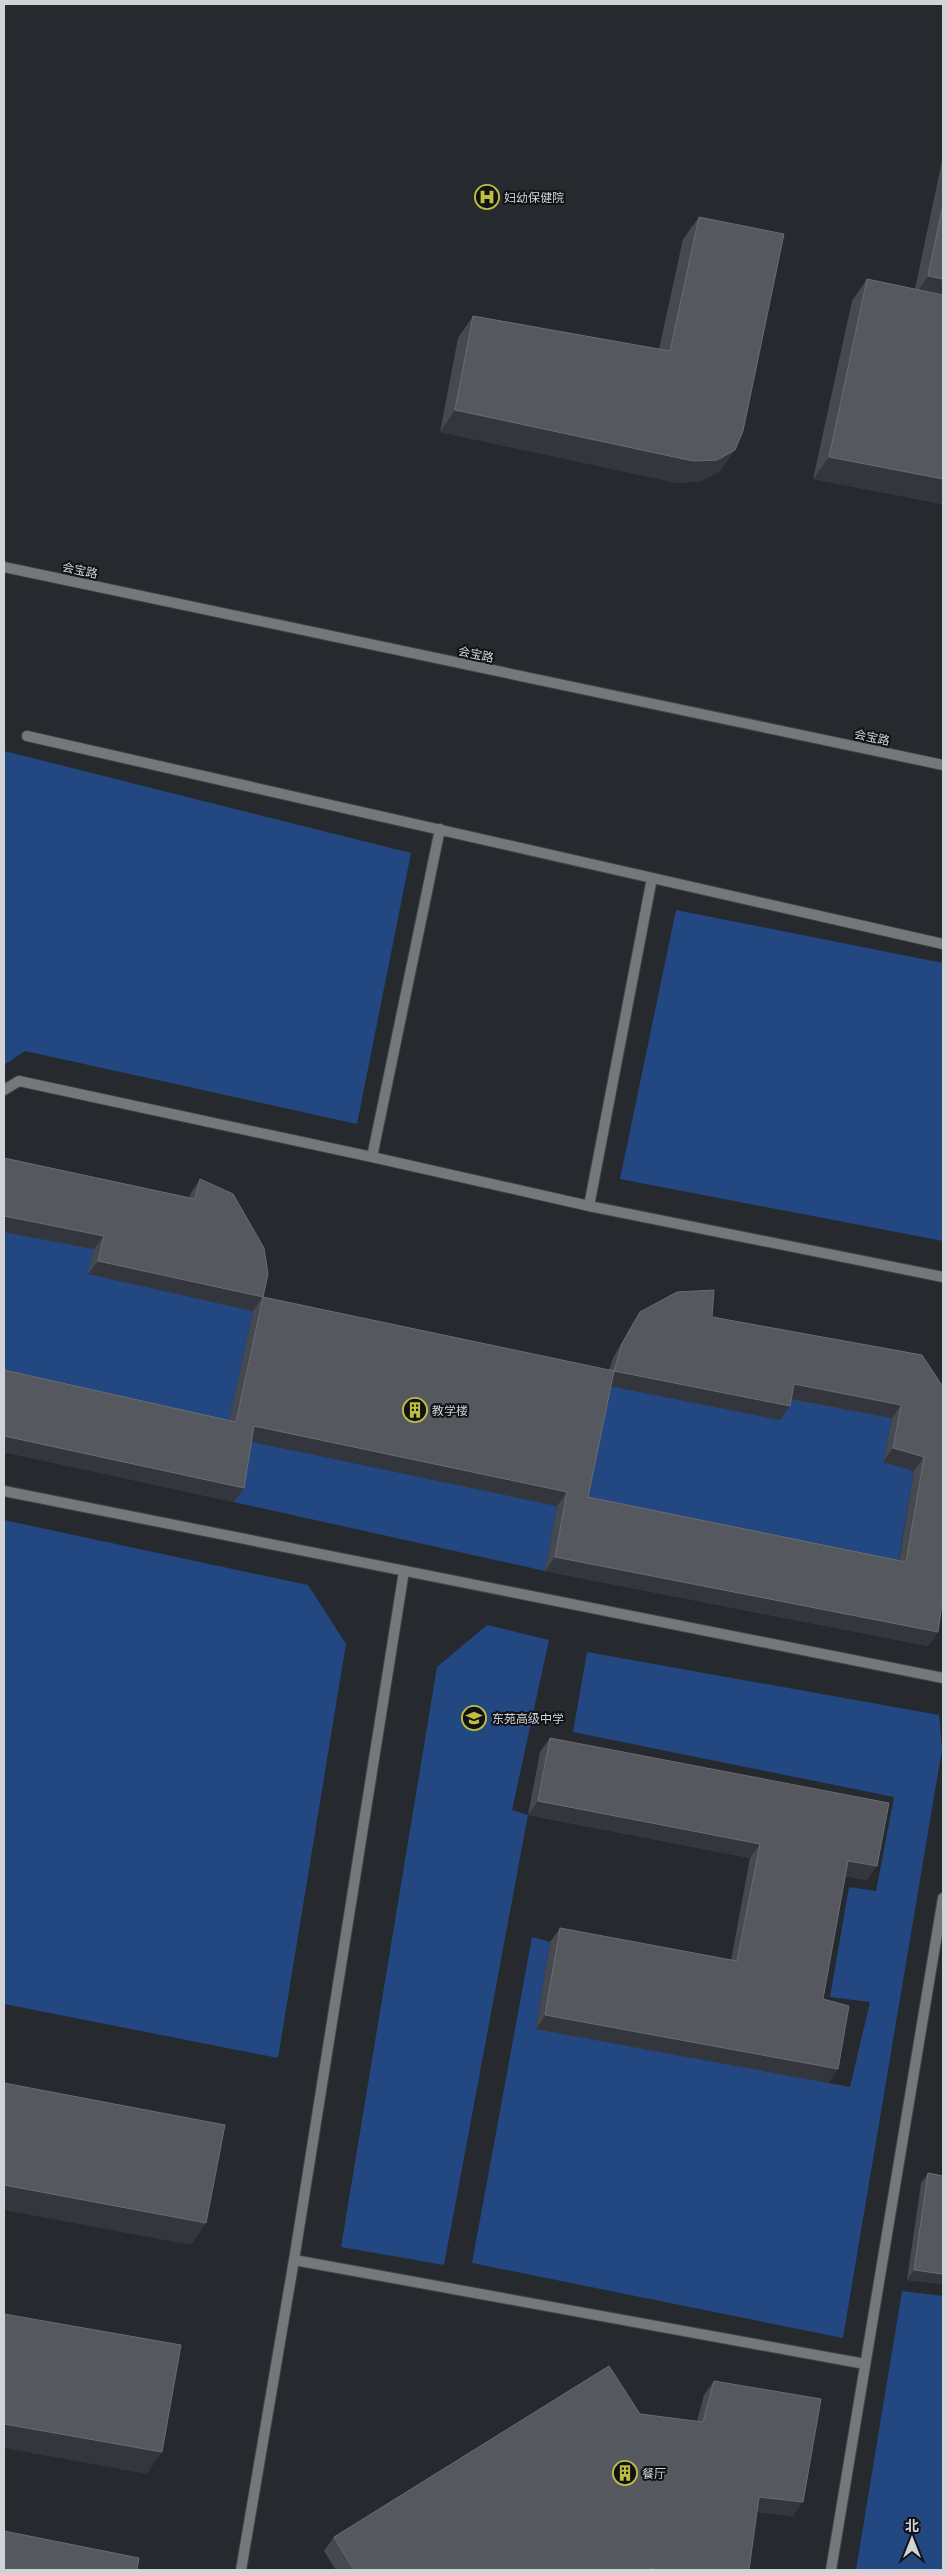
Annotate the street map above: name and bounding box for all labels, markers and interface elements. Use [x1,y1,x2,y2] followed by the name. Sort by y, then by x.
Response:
[474,184,500,210] hospital icon: 妇幼保健院
[504,190,564,205] place label: 妇幼保健院
[61,559,99,581] street label: 会宝路
[457,643,495,665] street label: 会宝路
[853,726,891,748] street label: 会宝路
[402,1397,428,1423] building icon: 教学楼
[432,1403,468,1418] place label: 教学楼
[461,1705,487,1731] school or university icon: 东苑高级中学
[492,1711,564,1726] place label: 东苑高级中学
[612,2460,638,2486] building icon: 餐厅
[642,2466,666,2481] place label: 餐厅
[887,2514,937,2564] north arrow
[905,2517,919,2535] text: 北

